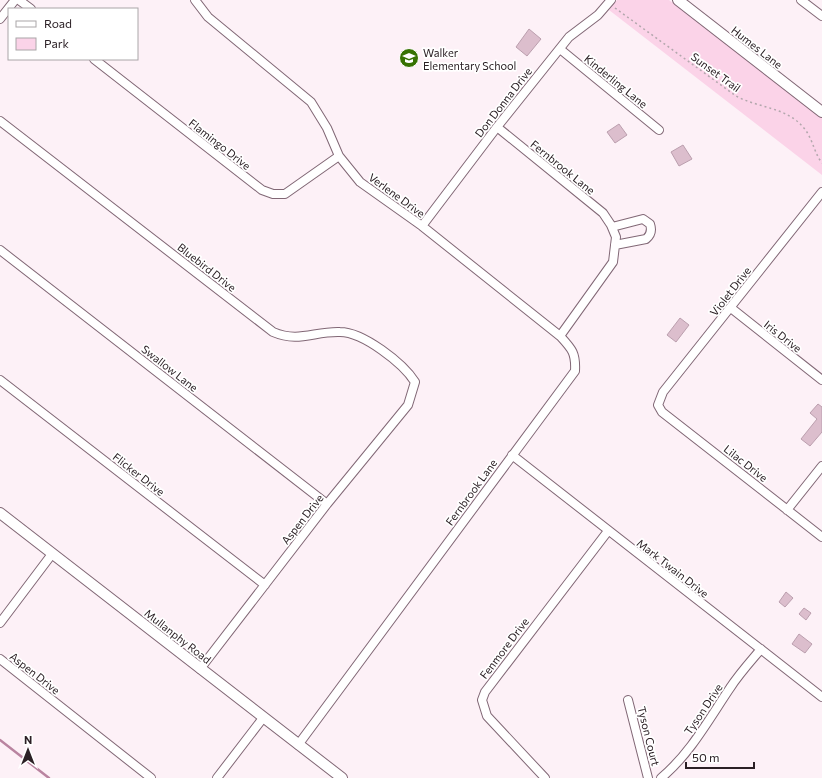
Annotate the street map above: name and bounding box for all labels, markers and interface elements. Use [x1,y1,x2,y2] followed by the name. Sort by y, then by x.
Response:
[8,8,138,60] legend
[44,16,72,30] text: Road
[729,23,785,71] street label: Humes Lane
[44,36,70,50] text: Park
[423,46,516,72] place label: Walker Elementary School
[398,47,420,69] school or university icon: Walker Elementary School
[689,50,743,94] street label: Sunset Trail
[582,52,650,110] street label: Kinderling Lane
[472,64,534,139] street label: Don Donna Drive
[187,116,254,172] street label: Flamingo Drive
[528,137,598,197] street label: Fernbrook Lane
[366,170,428,220] street label: Verlene Drive
[175,240,239,294] street label: Bluebird Drive
[707,264,753,318] street label: Violet Drive
[762,317,804,355] street label: Iris Drive
[139,342,201,394] street label: Swallow Lane
[722,442,771,484] street label: Lilac Drive
[111,450,168,498] street label: Flicker Drive
[443,456,499,528] street label: Fernbrook Lane
[278,491,326,547] street label: Aspen Drive
[635,536,712,600] street label: Mark Twain Drive
[142,606,214,666] street label: Mullanphy Road
[477,615,531,681] street label: Fenmore Drive
[7,649,63,697] street label: Aspen Drive
[681,681,725,737] street label: Tyson Drive
[635,705,663,768] street label: Tyson Court
[8,730,48,770] north arrow
[24,733,32,746] text: N
[686,744,754,770] scale bar
[692,750,720,764] text: 50 m

